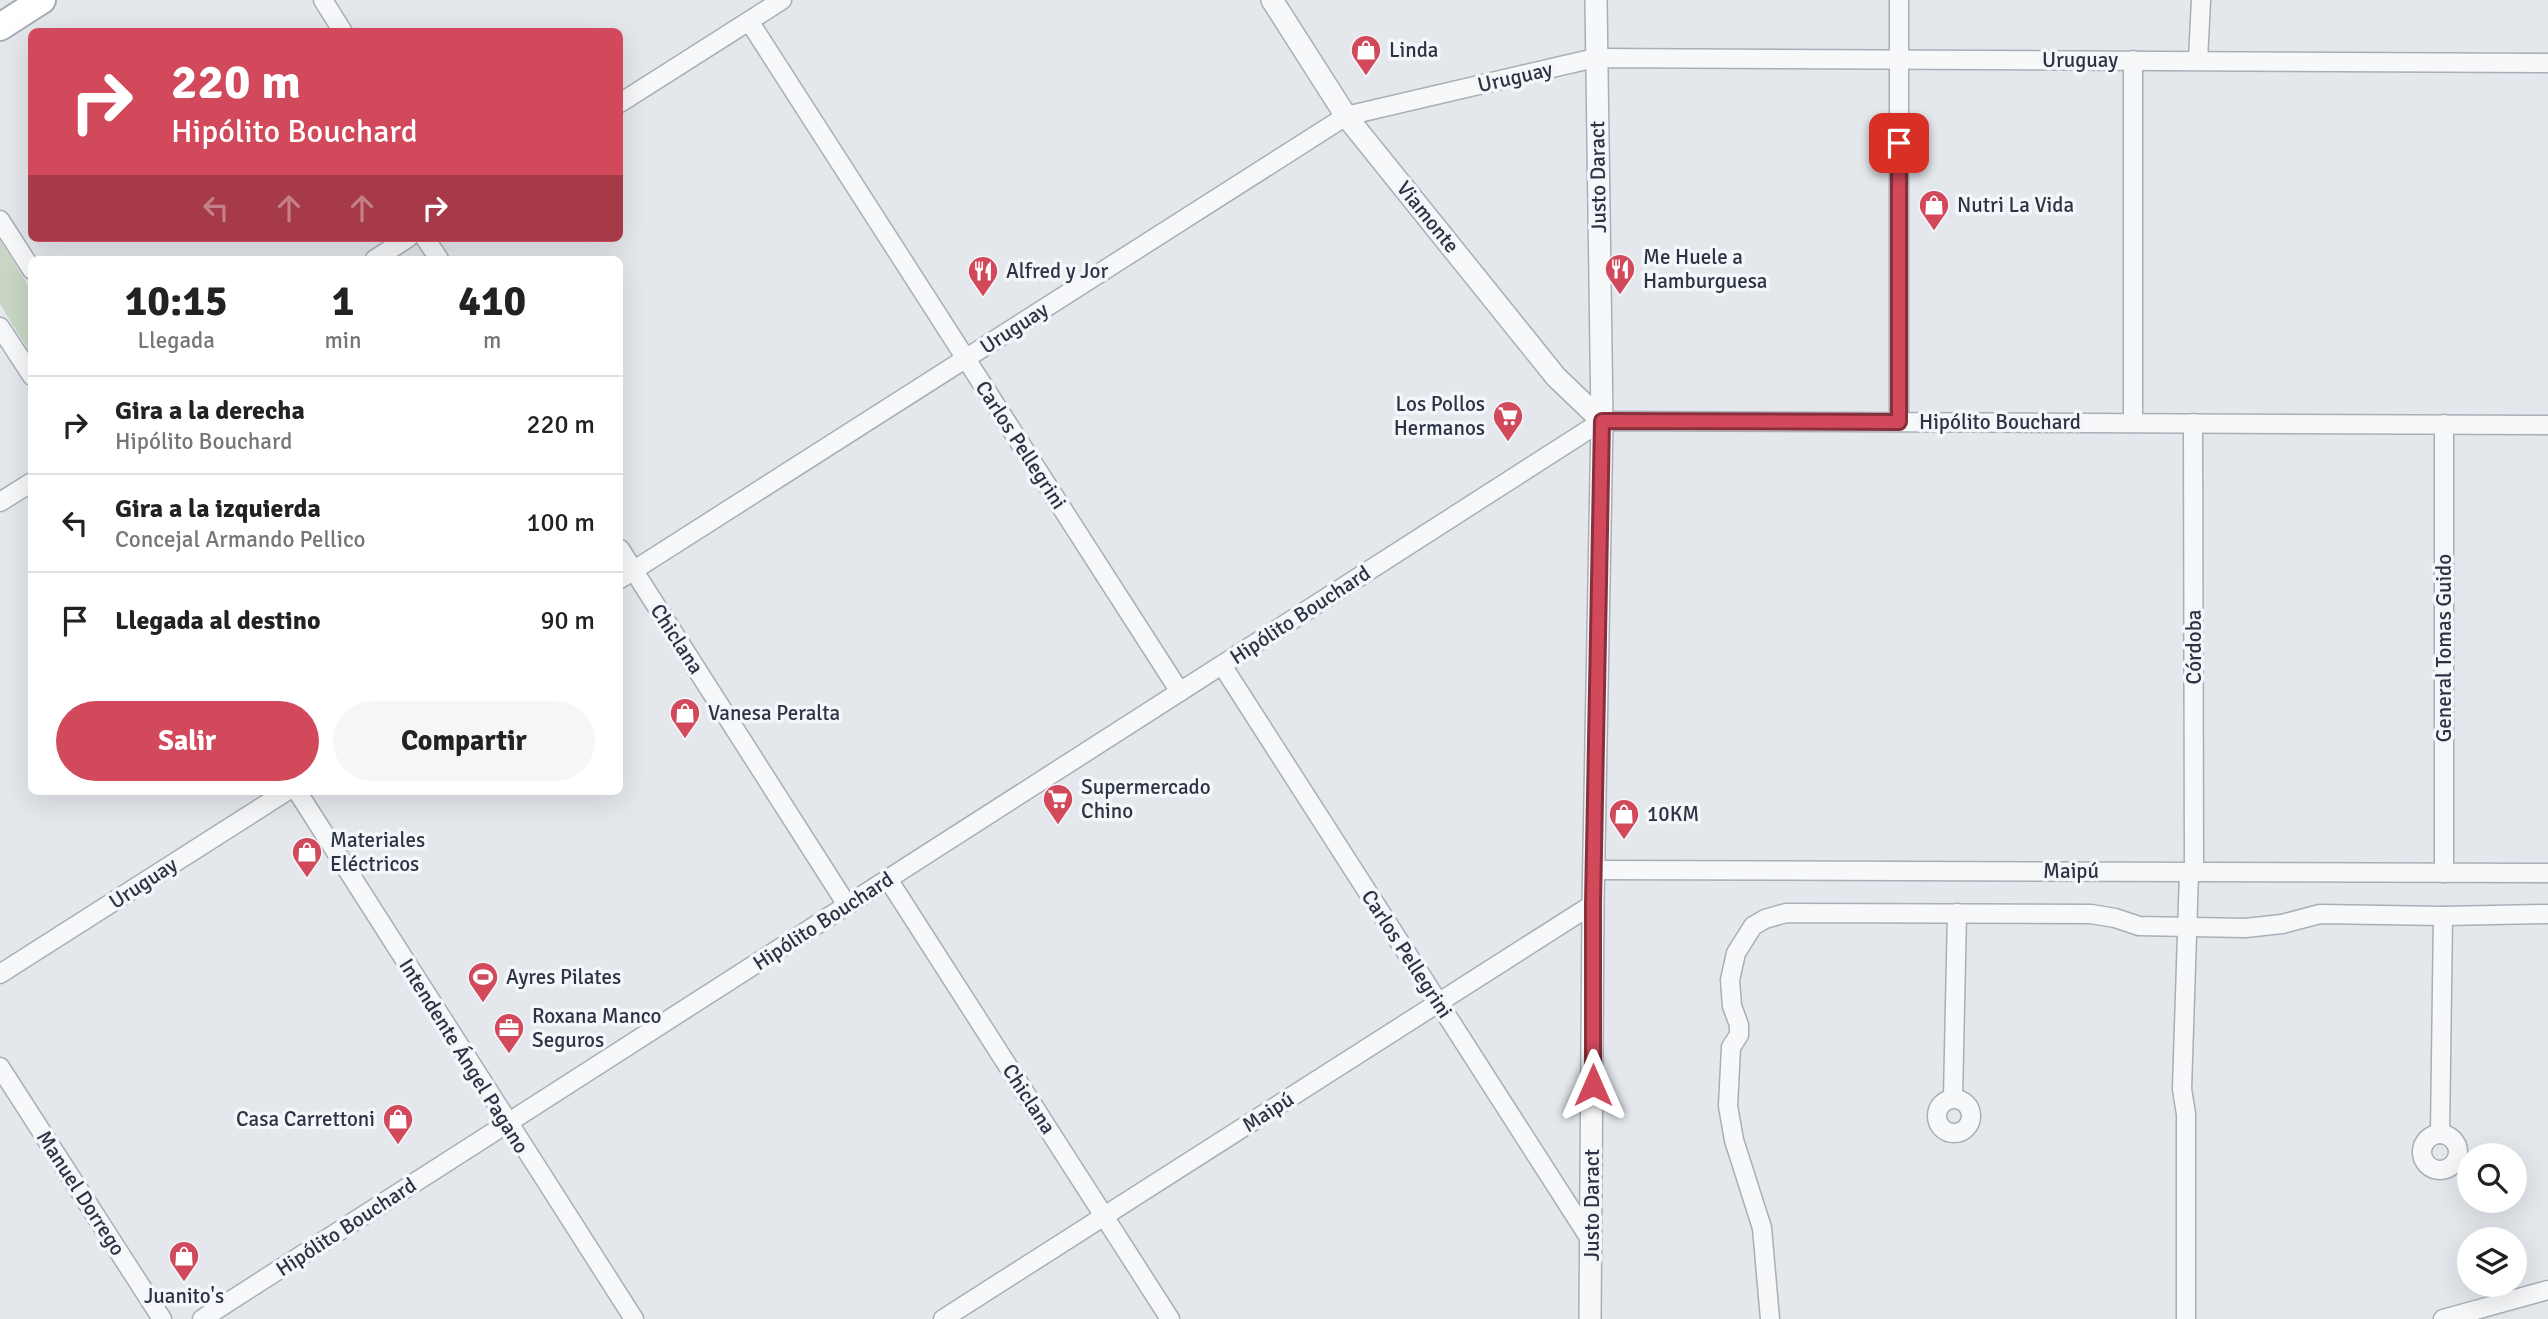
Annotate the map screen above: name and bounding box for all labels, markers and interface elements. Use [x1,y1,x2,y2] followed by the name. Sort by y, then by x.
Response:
[1349,33,1383,77] shop icon: Linda
[1389,37,1439,63] place label: Linda
[2042,47,2118,73] street label: Uruguay
[171,52,301,112] text: 220 m
[56,56,147,147] icon: right
[1475,56,1555,98] street label: Uruguay
[171,112,418,151] text: Hipólito Bouchard
[1869,113,1929,173] pin
[1584,121,1612,233] street label: Justo Daract
[1880,124,1918,162] icon: arrive
[1391,176,1465,258] street label: Viamonte
[1917,188,1951,232] shop icon: Nutri La Vida
[197,189,235,227] icon: left
[270,189,308,227] icon: ahead
[343,189,381,227] icon: ahead
[416,189,454,227] icon: right
[1957,192,2074,218] place label: Nutri La Vida
[1643,244,1768,294] place label: Me Huele a Hamburguesa
[1603,252,1637,296] restaurant icon: Me Huele a Hamburguesa
[966,254,1000,298] restaurant icon: Alfred y Jor
[1006,258,1108,284] place label: Alfred y Jor
[125,276,228,327] text: 10:15
[332,276,354,327] text: 1
[458,276,526,327] text: 410
[975,296,1053,360] street label: Uruguay
[138,326,215,355] text: Llegada
[324,326,362,355] text: min
[483,326,501,355] text: m
[970,376,1072,514] street label: Carlos Pellegrini
[1394,391,1485,441] place label: Los Pollos Hermanos
[115,395,305,427] text: Gira a la derecha
[1491,399,1525,443] supermarket icon: Los Pollos Hermanos
[56,406,94,444] icon: right
[526,409,595,441] text: 220 m
[1919,409,2081,435] street label: Hipólito Bouchard
[115,427,292,456] text: Hipólito Bouchard
[115,493,321,525] text: Gira a la izquierda
[56,504,94,542] icon: left
[526,507,595,539] text: 100 m
[115,525,366,554] text: Concejal Armando Pellico
[2431,554,2457,742] street label: General Tomas Guido
[1225,560,1375,670] street label: Hipólito Bouchard
[645,599,709,679] street label: Chiclana
[56,602,94,640] icon: arrive
[115,605,321,637] text: Llegada al destino
[540,605,595,637] text: 90 m
[2181,610,2207,684] street label: Córdoba
[668,696,702,740] shop icon: Vanesa Peralta
[708,700,840,726] place label: Vanesa Peralta
[56,701,319,781] button: Salir
[333,701,595,781] button: Compartir
[1081,774,1211,824] place label: Supermercado Chino
[1041,782,1075,826] supermarket icon: Supermercado Chino
[1607,797,1641,841] shop icon: 10KM
[1647,801,1699,827] place label: 10KM
[330,827,425,877] place label: Materiales Eléctricos
[290,835,324,879] shop icon: Materiales Eléctricos
[104,851,182,915] street label: Uruguay
[2043,858,2099,884] street label: Maipú
[748,866,898,976] street label: Hipólito Bouchard
[1356,885,1458,1023] street label: Carlos Pellegrini
[393,954,535,1158] street label: Intendente Ángel Pagano
[466,960,500,1004] sports icon: Ayres Pilates
[506,964,621,990] place label: Ayres Pilates
[532,1003,662,1053] place label: Roxana Manco Seguros
[492,1011,526,1055] office icon: Roxana Manco Seguros
[1556,1048,1630,1122] position arrow
[997,1059,1061,1139] street label: Chiclana
[1237,1086,1299,1138] street label: Maipú
[381,1102,415,1146] shop icon: Casa Carrettoni
[236,1106,375,1132] place label: Casa Carrettoni
[31,1126,131,1260] street label: Manuel Dorrego
[2457,1143,2527,1297] map controls
[2457,1143,2527,1213] button: search
[1579,1149,1605,1261] street label: Justo Daract
[271,1172,421,1282] street label: Hipólito Bouchard
[2457,1227,2527,1297] button: layers
[167,1239,201,1283] shop icon: Juanito's
[144,1283,224,1309] place label: Juanito's

